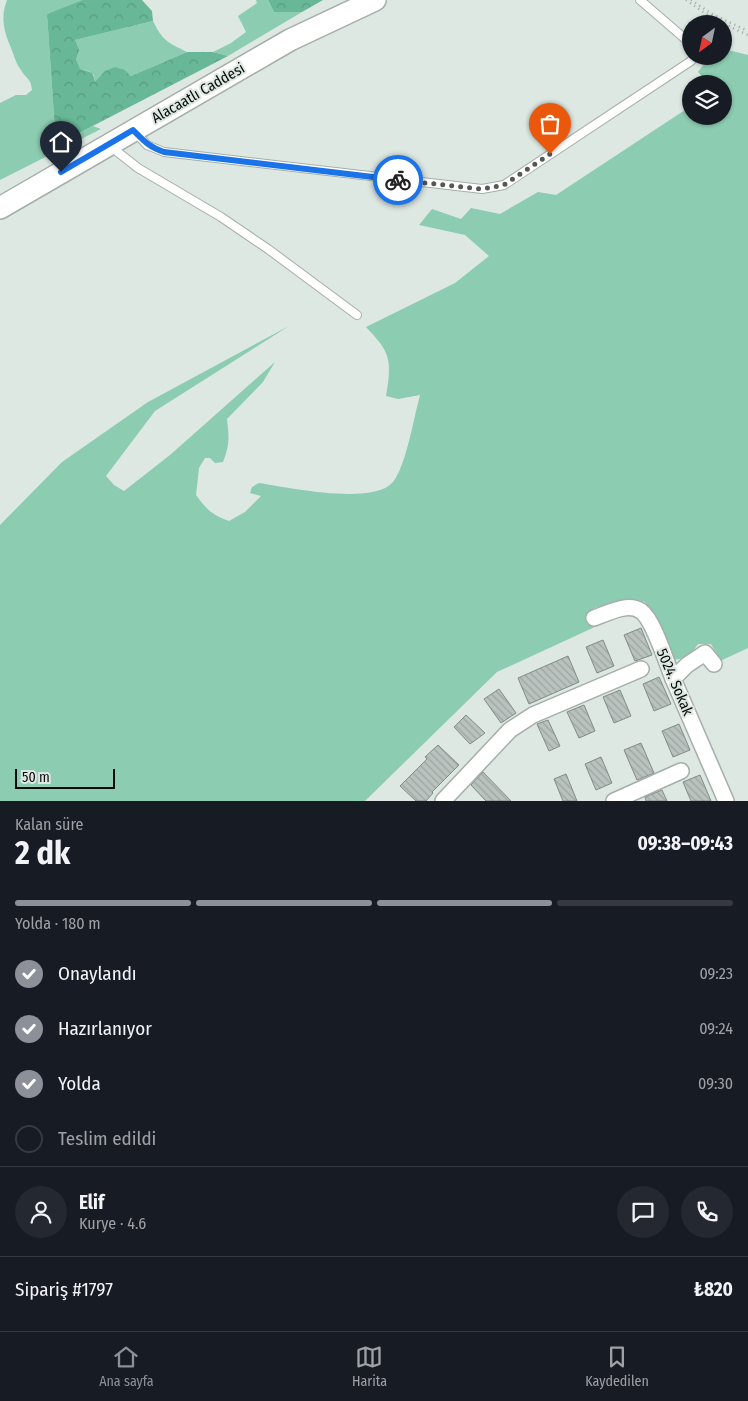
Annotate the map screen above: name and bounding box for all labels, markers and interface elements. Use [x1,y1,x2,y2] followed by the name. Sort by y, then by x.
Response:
[682,15,732,65] north arrow
[682,15,732,125] map controls
[148,59,248,127] street label: Alacaatlı Caddesi
[682,75,732,125] button: layers
[529,103,571,154] pin
[536,110,564,138] icon: bag
[40,121,82,172] pin
[47,128,75,156] icon: home
[373,155,423,205] courier
[384,166,412,194] icon: bike
[653,646,697,718] street label: 5024. Sokak
[15,766,115,789] scale bar
[22,769,50,786] text: 50 m
[15,815,83,834] text: Kalan süre
[637,832,733,855] text: 09:38–09:43
[15,834,70,872] text: 2 dk
[15,914,101,933] text: Yolda · 180 m
[15,960,43,988] icon: check
[58,962,137,985] text: Onaylandı
[699,964,733,983] text: 09:23
[15,1015,43,1043] icon: check
[58,1017,152,1040] text: Hazırlanıyor
[699,1019,733,1038] text: 09:24
[15,1070,43,1098] icon: check
[58,1072,101,1095] text: Yolda
[698,1074,733,1093] text: 09:30
[58,1127,156,1150] text: Teslim edildi
[15,1186,67,1238] button: person
[617,1186,669,1238] button: chat
[681,1186,733,1238] button: phone
[79,1191,104,1214] text: Elif
[79,1214,146,1233] text: Kurye · 4.6
[15,1278,113,1301] text: Sipariş #1797
[694,1278,733,1301] text: ₺820
[99,1343,154,1390] tab: Ana sayfa
[352,1343,387,1390] tab: Harita
[585,1343,649,1390] tab: Kaydedilen

